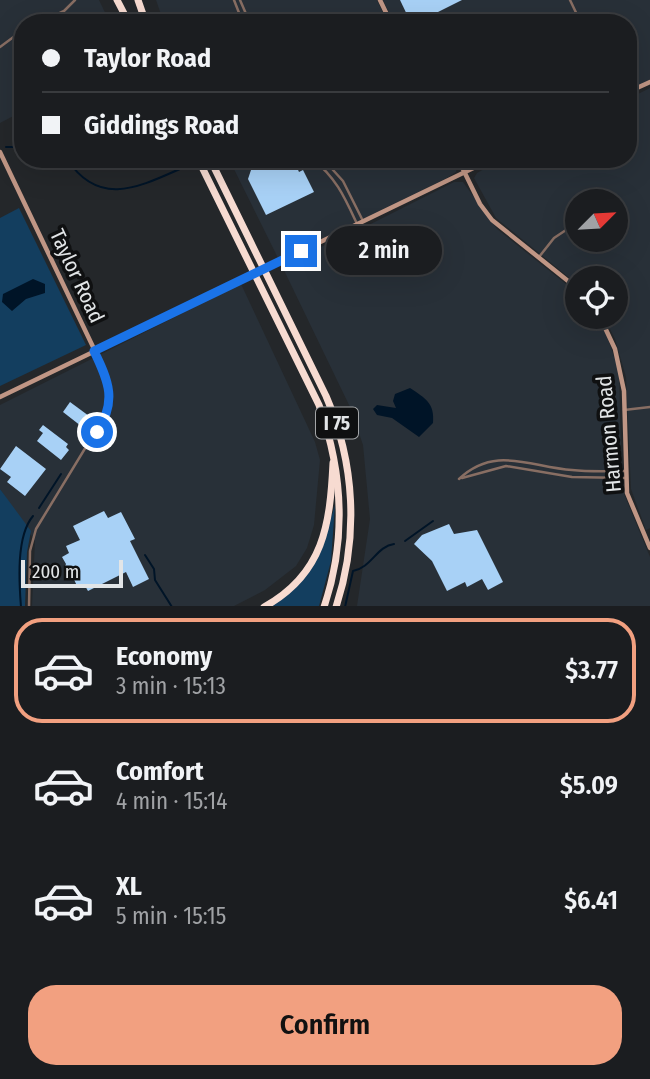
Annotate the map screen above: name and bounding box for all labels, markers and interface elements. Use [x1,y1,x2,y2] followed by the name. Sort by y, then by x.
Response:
[84,43,211,74] text: Taylor Road
[84,110,239,141] text: Giddings Road
[565,189,628,252] north arrow
[565,189,628,329] map controls
[44,225,110,327] street label: Taylor Road
[326,226,441,276] callout: 2 min
[285,235,317,267] route end
[358,236,410,264] text: 2 min
[565,266,628,329] button: locate
[591,375,627,493] street label: Harmon Road
[316,408,358,438] road number: I 75
[81,416,113,448] route start
[21,558,122,589] scale bar
[32,560,79,583] text: 200 m
[32,639,95,702] icon: car
[116,641,212,672] text: Economy
[565,655,618,686] text: $3.77
[116,672,226,700] text: 3 min · 15:13
[32,754,95,817] icon: car
[116,756,204,787] text: Comfort
[560,770,618,801] text: $5.09
[116,787,227,815] text: 4 min · 15:14
[32,869,95,932] icon: car
[116,871,142,902] text: XL
[564,885,618,916] text: $6.41
[116,902,226,930] text: 5 min · 15:15
[28,985,622,1065] button: Confirm

